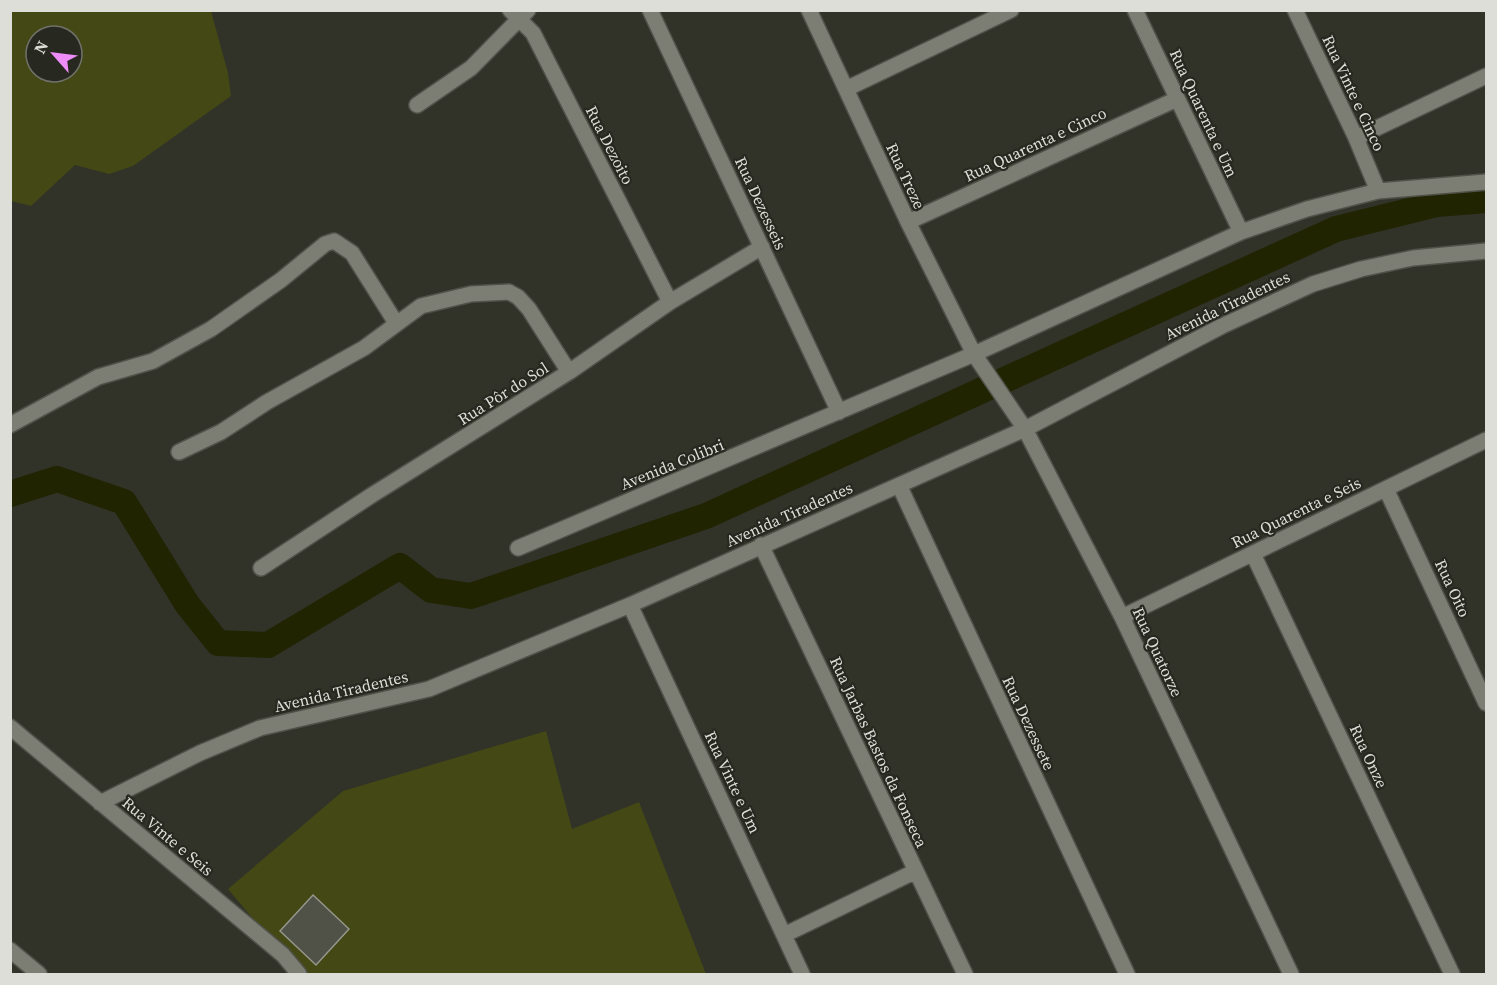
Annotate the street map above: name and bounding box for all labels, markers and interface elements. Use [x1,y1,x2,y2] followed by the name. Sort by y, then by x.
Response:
[24,24,84,84] north arrow
[1317,31,1391,155] street label: Rua Vinte e Cinco
[28,36,53,57] text: N
[1165,45,1243,181] street label: Rua Quarenta e Um
[960,101,1110,187] street label: Rua Quarenta e Cinco
[581,102,639,188] street label: Rua Dezoito
[881,139,931,213] street label: Rua Treze
[730,153,792,253] street label: Rua Dezesseis
[1161,265,1293,345] street label: Avenida Tiradentes
[453,356,553,430] street label: Rua Pôr do Sol
[617,433,727,495] street label: Avenida Colibri
[1228,471,1364,553] street label: Rua Quarenta e Seis
[722,476,856,552] street label: Avenida Tiradentes
[1430,555,1476,621] street label: Rua Oito
[1128,604,1188,700] street label: Rua Quatorze
[825,653,933,852] street label: Rua Jarbas Bastos da Fonseca
[272,665,410,717] street label: Avenida Tiradentes
[998,672,1060,774] street label: Rua Dezessete
[1345,721,1393,791] street label: Rua Onze
[700,727,766,837] street label: Rua Vinte e Um
[118,791,218,881] street label: Rua Vinte e Seis

